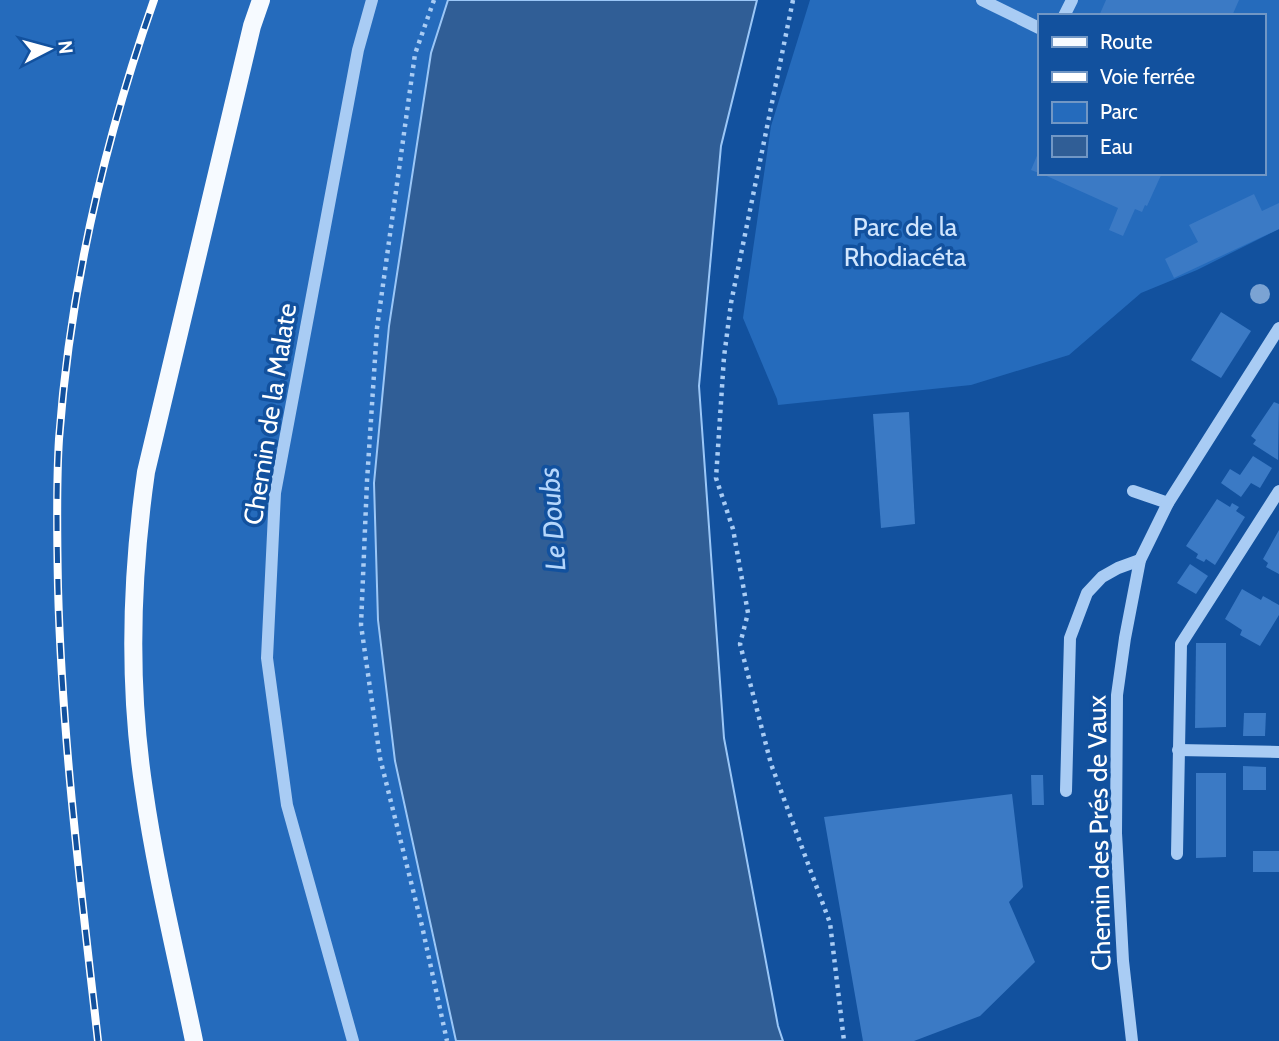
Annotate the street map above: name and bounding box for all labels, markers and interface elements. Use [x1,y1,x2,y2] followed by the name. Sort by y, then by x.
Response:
[14,14,84,84] north arrow
[1038,14,1265,175] legend
[1100,29,1153,54] text: Route
[53,39,78,55] text: N
[1100,64,1195,89] text: Voie ferrée
[1100,99,1138,124] text: Parc
[1100,134,1133,159] text: Eau
[844,211,967,273] park label: Parc de la Rhodiacéta
[237,301,303,527] street label: Chemin de la Malate
[531,466,573,572] water label: Le Doubs
[1081,694,1117,971] street label: Chemin des Prés de Vaux

